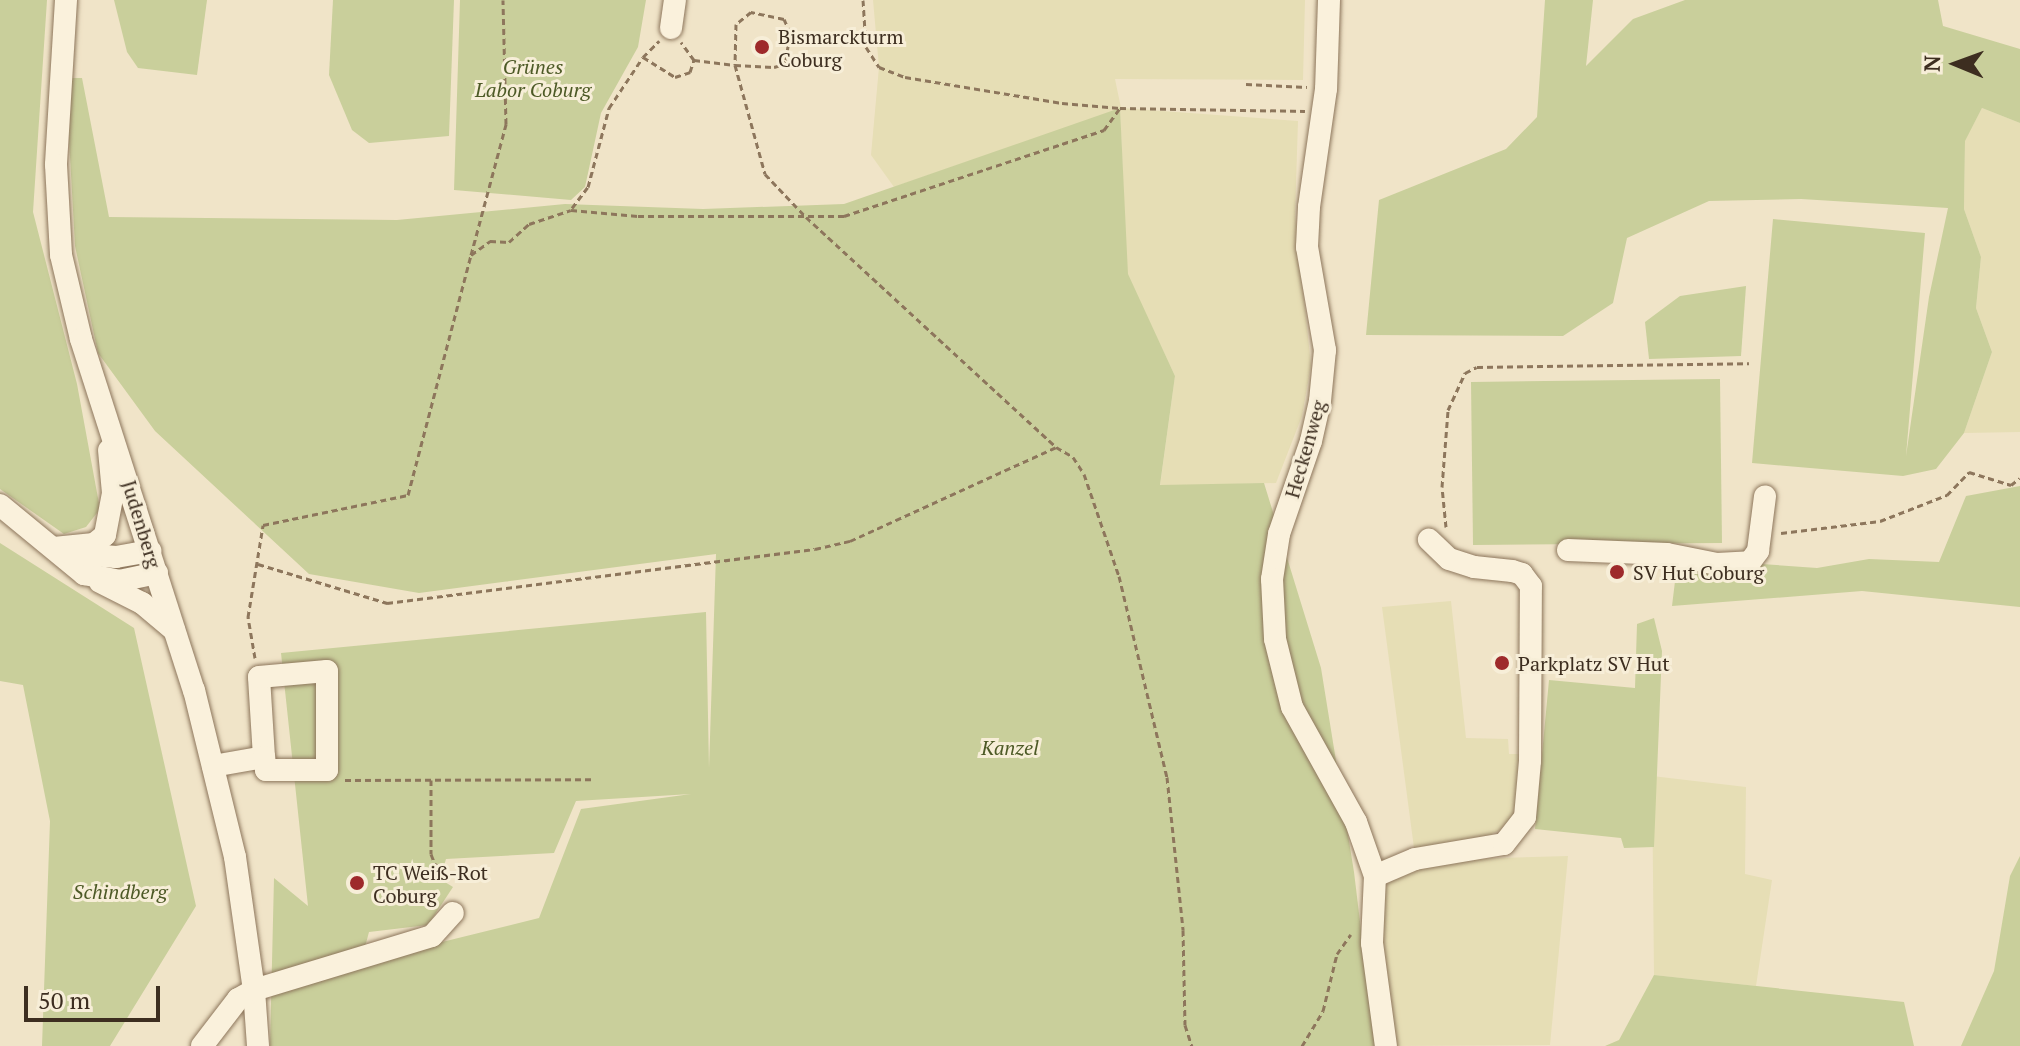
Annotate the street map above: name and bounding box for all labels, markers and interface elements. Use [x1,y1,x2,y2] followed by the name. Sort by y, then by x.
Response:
[778,24,903,71] place label: Bismarckturm Coburg
[1916,24,1996,104] north arrow
[753,38,771,56] marker: Bismarckturm Coburg
[475,54,591,101] park label: Grünes Labor Coburg
[1917,55,1946,72] text: N
[1280,397,1330,501] street label: Heckenweg
[117,477,167,571] street label: Judenberg
[1633,560,1765,584] place label: SV Hut Coburg
[1608,563,1626,581] marker: SV Hut Coburg
[1518,651,1670,675] place label: Parkplatz SV Hut
[1493,654,1511,672] marker: Parkplatz SV Hut
[981,735,1039,759] park label: Kanzel
[373,860,488,907] place label: TC Weiß-Rot Coburg
[348,874,366,892] marker: TC Weiß-Rot Coburg
[73,879,167,903] park label: Schindberg
[28,970,164,1020] scale bar
[38,984,90,1016] text: 50 m

